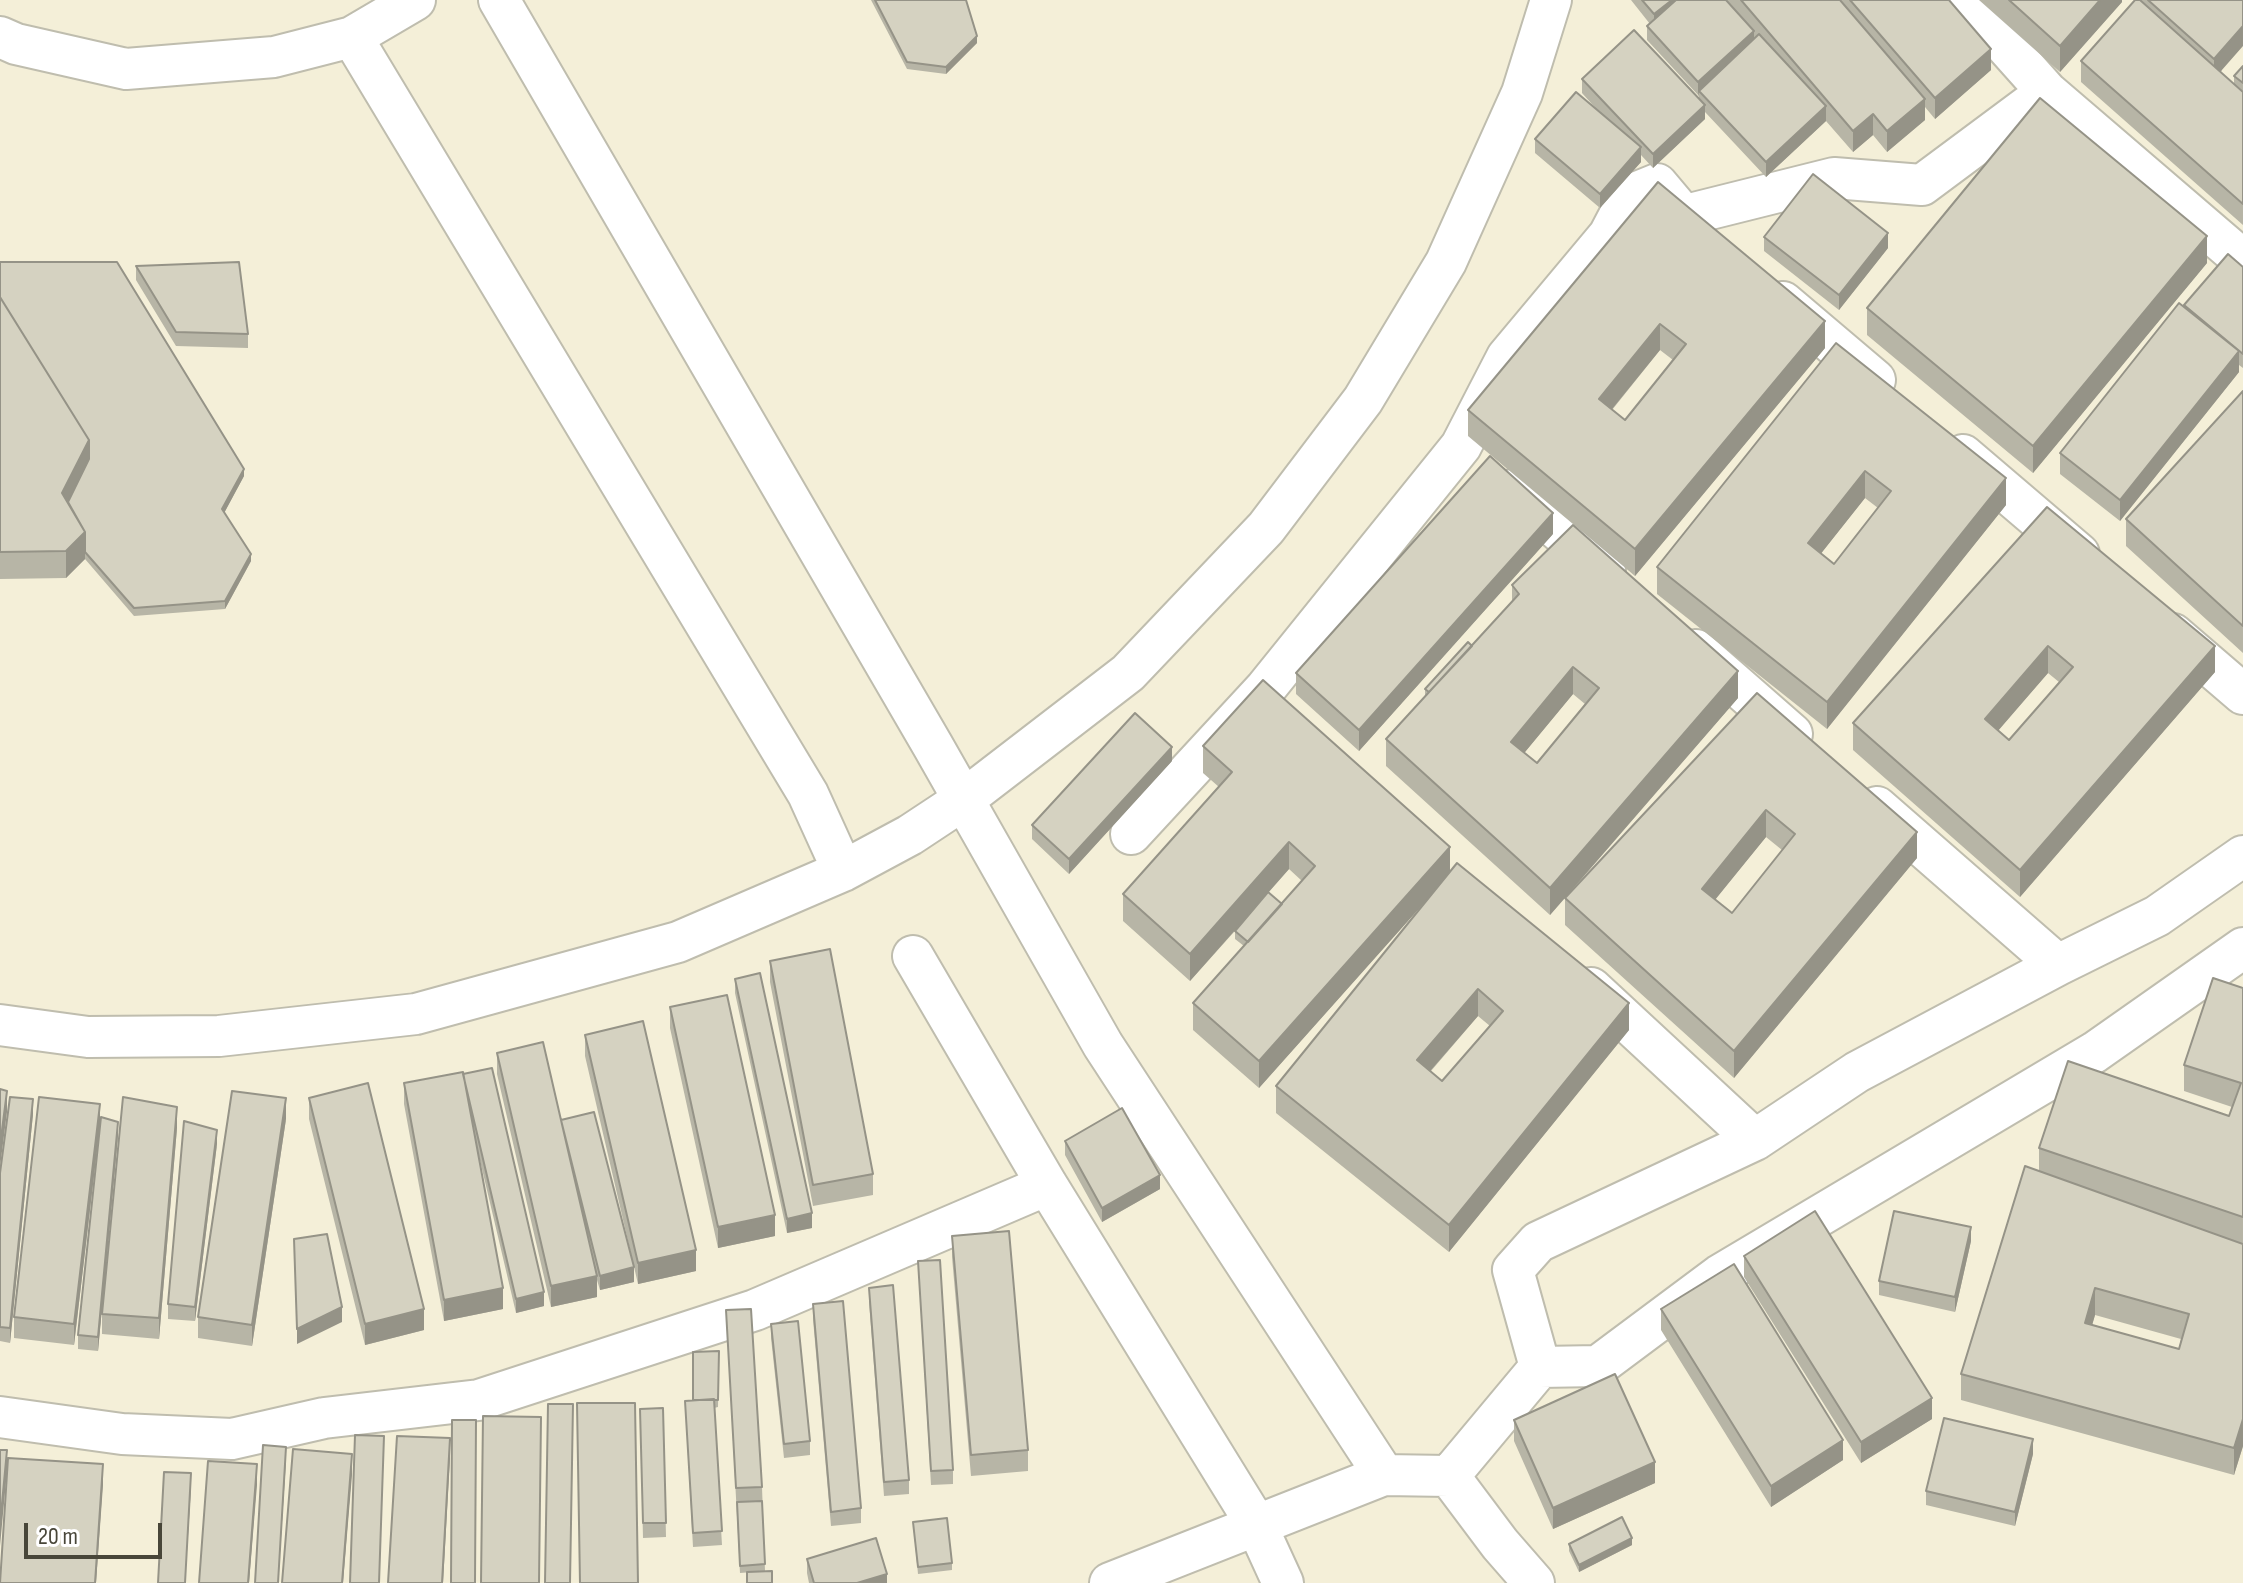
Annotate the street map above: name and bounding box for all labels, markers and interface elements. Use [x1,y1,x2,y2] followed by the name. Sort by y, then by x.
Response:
[28,1507,166,1557] scale bar
[38,1522,78,1551] text: 20 m

